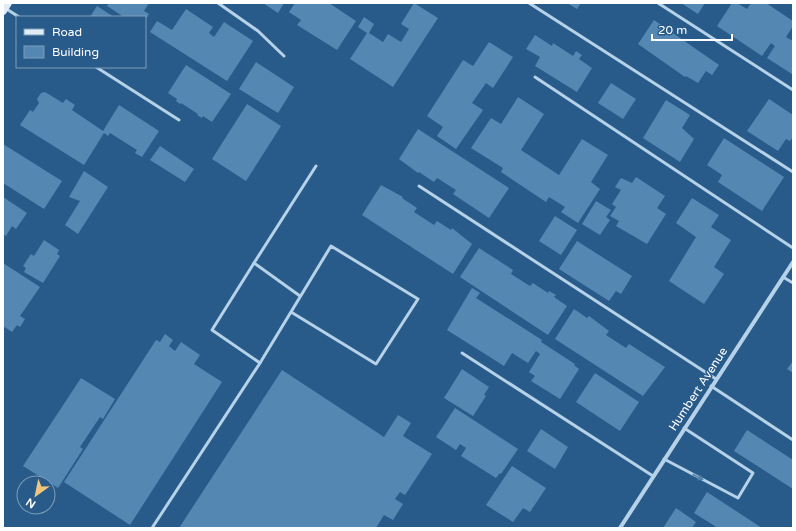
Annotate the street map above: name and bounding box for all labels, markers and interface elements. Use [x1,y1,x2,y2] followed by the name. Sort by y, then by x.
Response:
[16,16,146,68] legend
[652,16,732,42] scale bar
[658,23,687,37] text: 20 m
[52,25,82,39] text: Road
[52,45,99,59] text: Building
[666,344,730,433] street label: Humbert Avenue
[692,474,704,481] one-way arrow
[16,475,56,515] north arrow
[24,495,38,511] text: N

